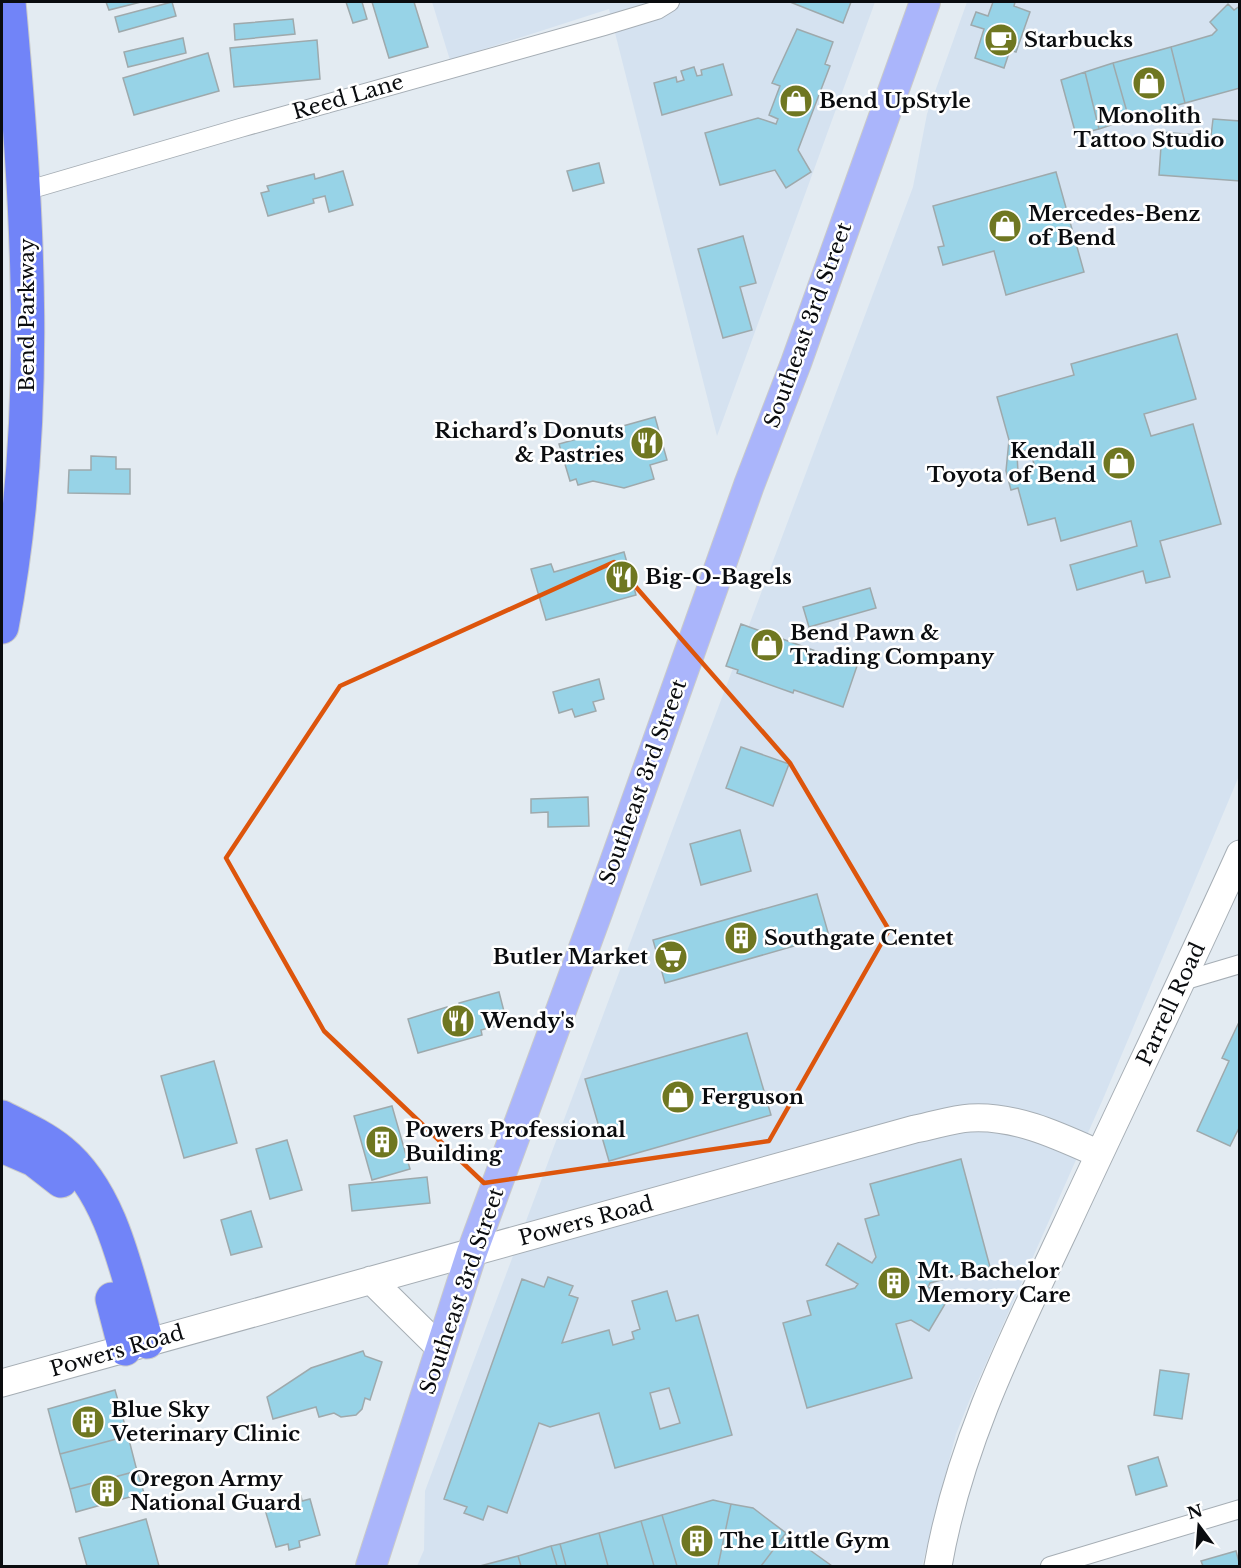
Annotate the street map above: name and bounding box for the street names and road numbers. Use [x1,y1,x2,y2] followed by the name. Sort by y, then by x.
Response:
[290,69,406,125] street label: Reed Lane
[759,219,857,431] street label: Southeast 3rd Street
[14,237,40,392] street label: Bend Parkway
[594,676,692,888] street label: Southeast 3rd Street
[1131,938,1211,1070] street label: Parrell Road
[414,1184,510,1398] street label: Southeast 3rd Street
[516,1191,656,1251] street label: Powers Road
[47,1319,187,1383] street label: Powers Road

